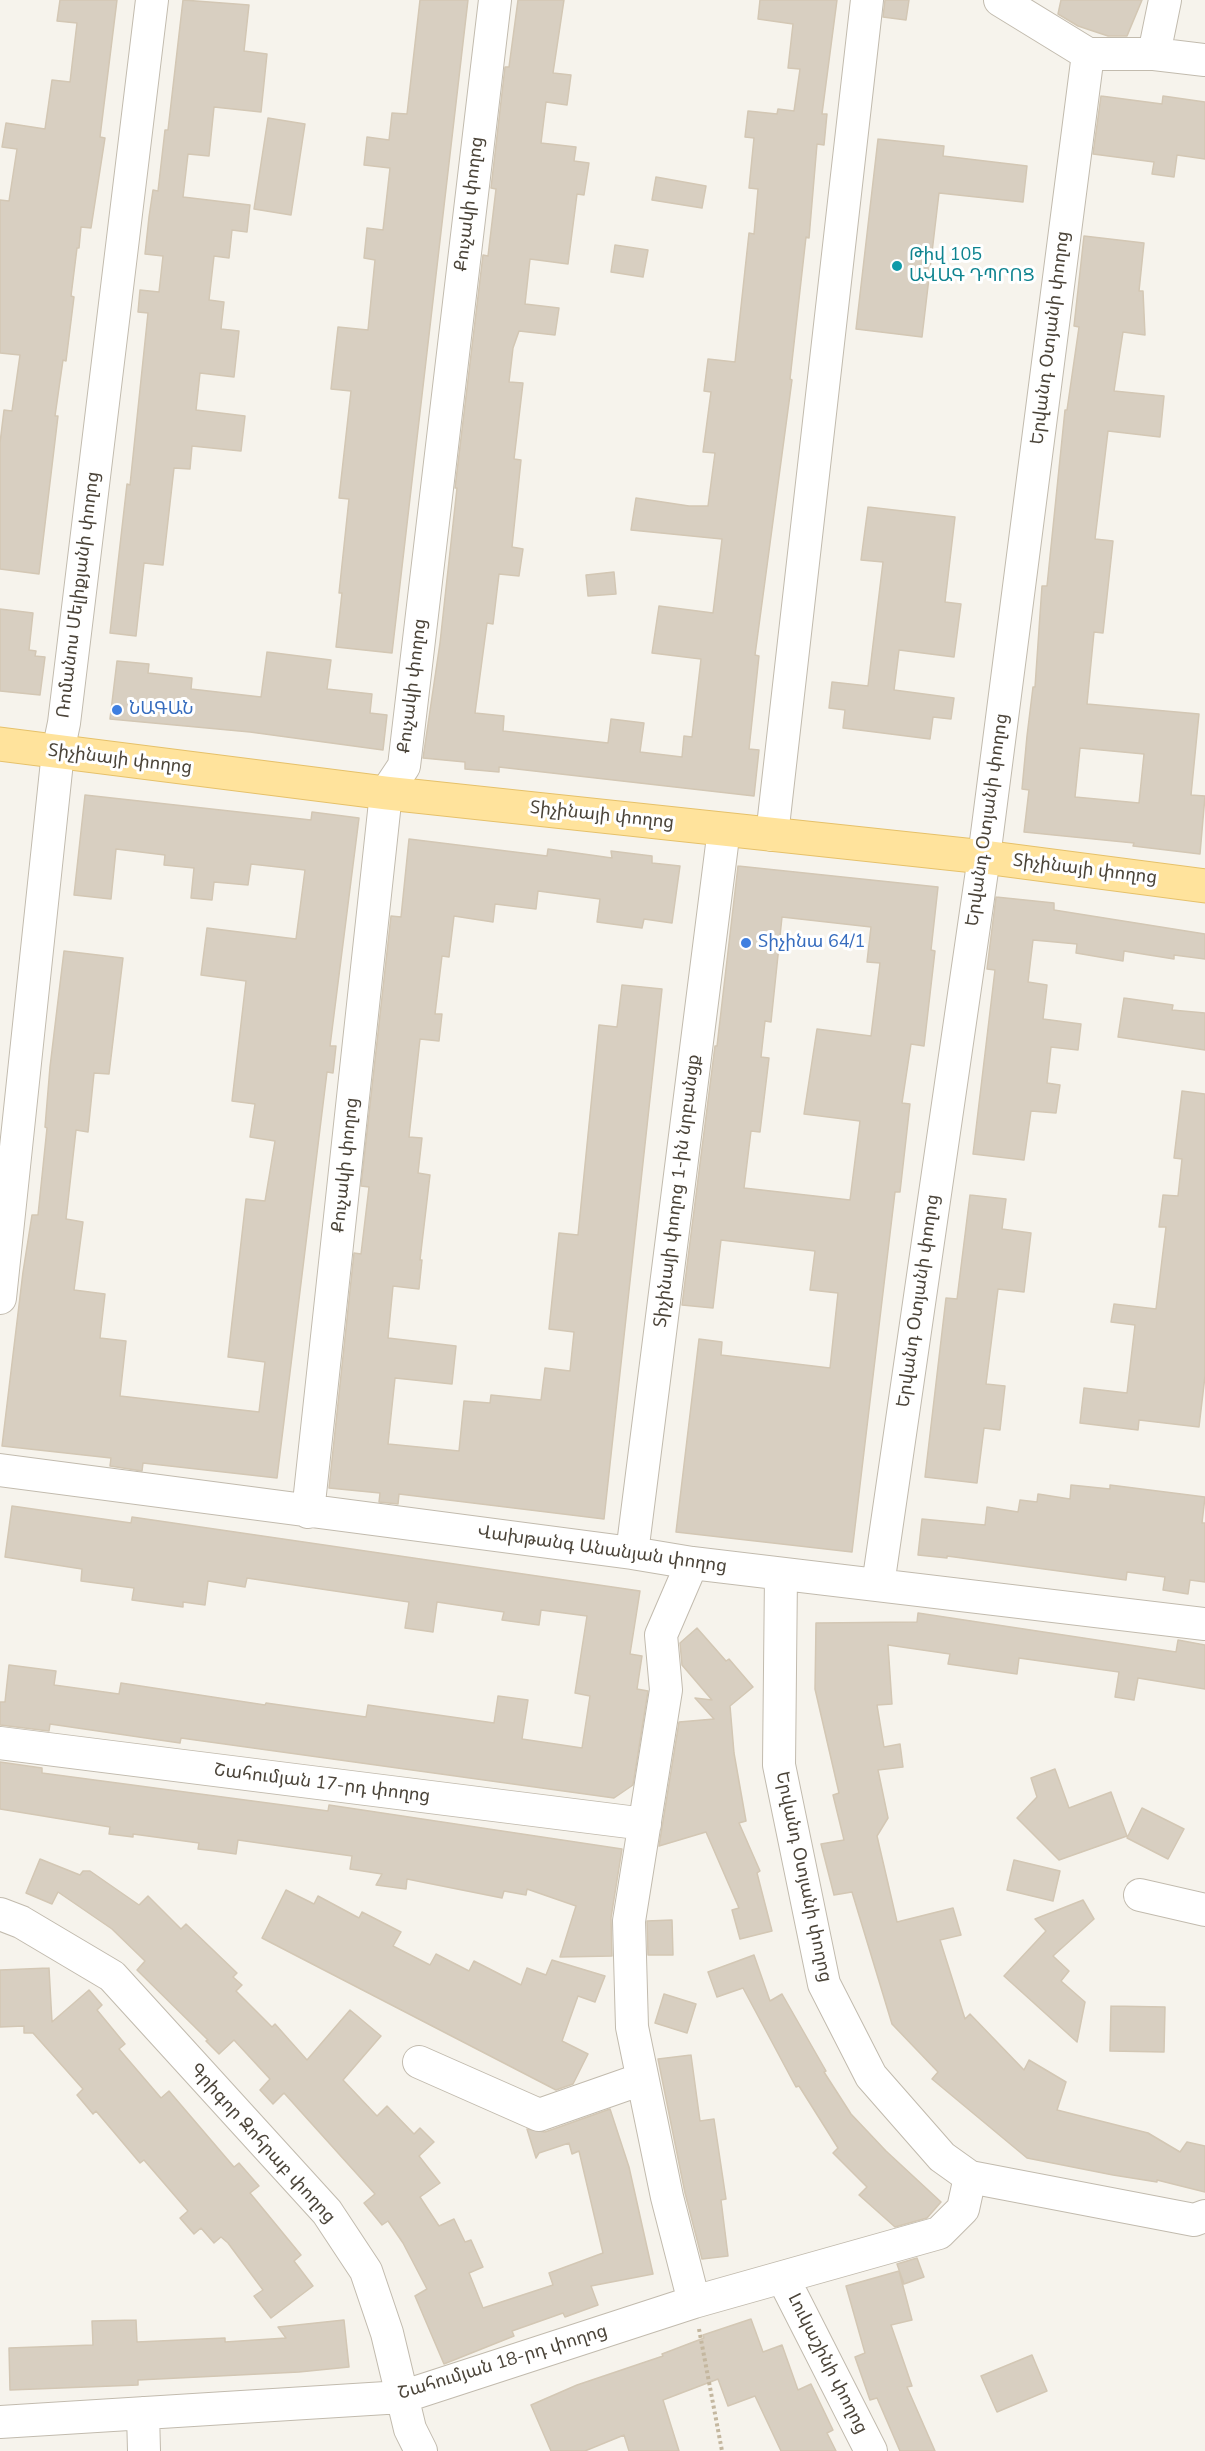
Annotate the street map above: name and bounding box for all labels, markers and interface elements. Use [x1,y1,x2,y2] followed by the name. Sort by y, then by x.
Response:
[451,135,489,273] street label: Քուչակի փողոց
[1027,230,1075,446] street label: Երվանդ Օտյանի փողոց
[909,245,1035,288] place label: Թիվ 105 ԱՎԱԳ ԴՊՐՈՑ
[890,259,904,273] marker: Թիվ 105 ԱՎԱԳ ԴՊՐՈՑ
[53,470,105,720] street label: Ռոմանոս Մելիքյանի փողոց
[394,617,432,755] street label: Քուչակի փողոց
[129,699,194,721] place label: ՆԱԳԱՆ
[110,703,124,717] marker: ՆԱԳԱՆ
[962,712,1014,928] street label: Երվանդ Օտյանի փողոց
[47,740,193,780] street label: Տիչինայի փողոց
[529,798,675,834] street label: Տիչինայի փողոց
[1012,850,1158,890] street label: Տիչինայի փողոց
[758,932,865,954] place label: Տիչինա 64/1
[739,936,753,950] marker: Տիչինա 64/1
[651,1053,705,1329] street label: Տիչինայի փողոց 1-ին նրբանցք
[328,1096,364,1234] street label: Քուչակի փողոց
[893,1193,945,1409] street label: Երվանդ Օտյանի փողոց
[476,1522,728,1578] street label: Վախթանգ Անանյան փողոց
[213,1760,431,1808] street label: Շահումյան 17-րդ փողոց
[770,1770,836,1984] street label: Երվանդ Օտյանի փողոց
[184,2060,340,2228] street label: Գրիգոր Զոհրաբ փողոց
[782,2290,872,2438] street label: Լուկաշինի փողոց
[396,2321,610,2405] street label: Շահումյան 18-րդ փողոց

